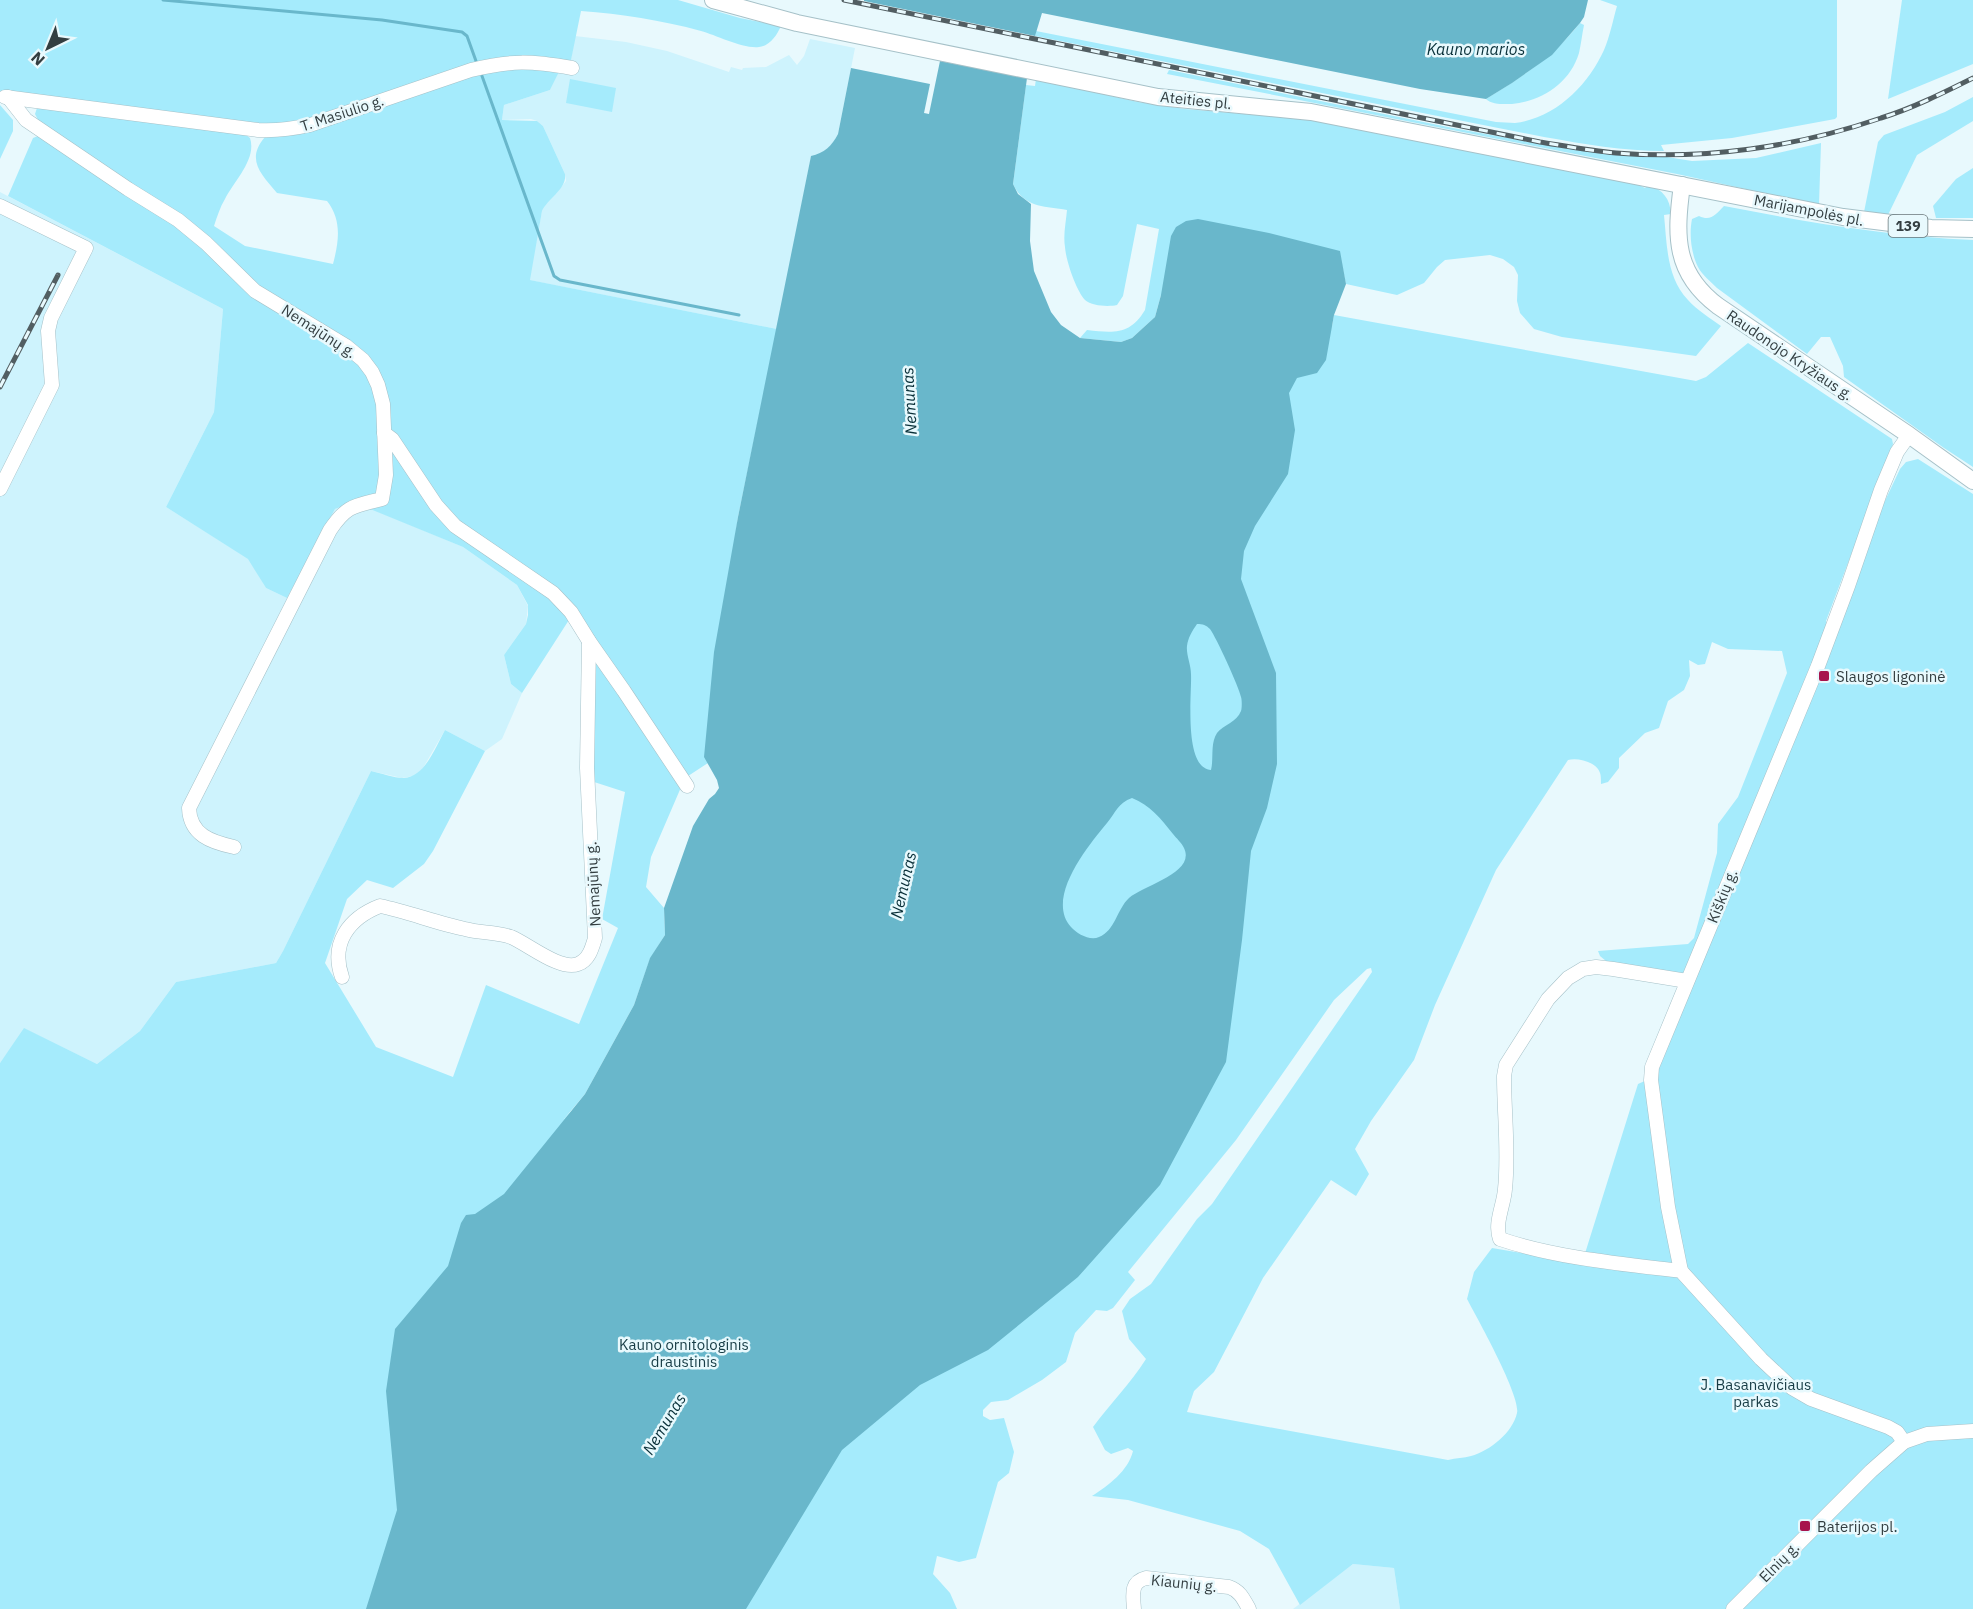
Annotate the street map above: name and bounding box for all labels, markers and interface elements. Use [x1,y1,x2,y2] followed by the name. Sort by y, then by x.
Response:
[18,18,78,78] north arrow
[1427,39,1525,59] water label: Kauno marios
[27,48,49,70] text: N
[1159,87,1233,113] street label: Ateities pl.
[298,91,386,135] street label: T. Masiulio g.
[1752,190,1866,230] street label: Marijampolės pl.
[1888,215,1928,237] road number: 139
[278,300,360,362] street label: Nemajūnų g.
[1723,306,1857,404] street label: Raudonojo Kryžiaus g.
[897,367,921,435] water label: Nemunas
[1836,667,1946,686] place label: Slaugos ligoninė
[1817,669,1831,683] marker: Slaugos ligoninė
[581,841,605,927] street label: Nemajūnų g.
[886,850,920,920] water label: Nemunas
[1703,866,1741,926] street label: Kiškių g.
[619,1335,749,1371] park label: Kauno ornitologinis draustinis
[1701,1375,1811,1411] park label: J. Basanavičiaus parkas
[638,1390,690,1458] water label: Nemunas
[1817,1517,1898,1536] place label: Baterijos pl.
[1798,1519,1812,1533] marker: Baterijos pl.
[1755,1538,1803,1586] street label: Elnių g.
[1150,1570,1218,1596] street label: Kiaunių g.

